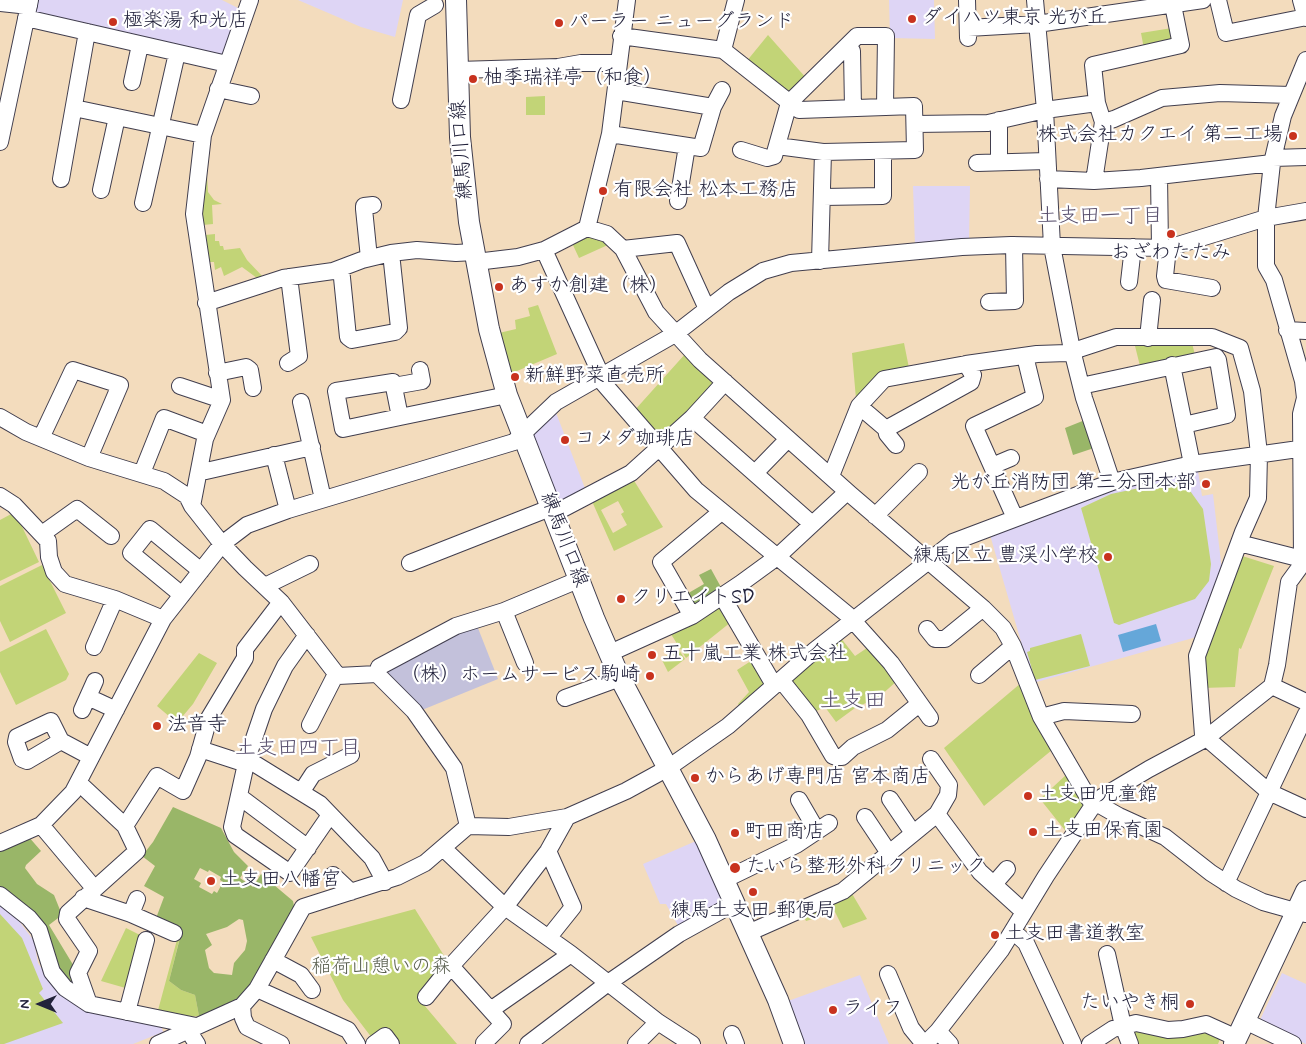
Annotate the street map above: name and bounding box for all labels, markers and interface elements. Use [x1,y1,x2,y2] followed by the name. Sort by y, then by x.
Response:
[922,7,1107,31] place label: ダイハツ東京 光が丘
[123,10,248,34] place label: 極楽湯 和光店
[569,11,794,35] place label: パーラー ニューグランド
[906,13,918,25] marker: ダイハツ東京 光が丘
[107,16,119,28] marker: 極楽湯 和光店
[553,17,565,29] marker: パーラー ニューグランド
[483,67,663,91] place label: 柚季瑞祥亭（和食）
[467,73,479,85] marker: 柚季瑞祥亭（和食）
[448,99,478,201] street label: 練馬川口線
[1038,124,1283,148] place label: 株式会社カクエイ 第二工場
[1287,130,1299,142] marker: 株式会社カクエイ 第二工場
[613,179,798,203] place label: 有限会社 松本工務店
[597,185,609,197] marker: 有限会社 松本工務店
[1037,205,1163,231] district label: 土支田一丁目
[1165,228,1177,240] marker: おざわたたみ
[1111,242,1231,266] place label: おざわたたみ
[509,275,669,299] place label: あすか創建（株）
[493,281,505,293] marker: あすか創建（株）
[525,365,665,389] place label: 新鮮野菜直売所
[509,371,521,383] marker: 新鮮野菜直売所
[575,428,695,452] place label: コメダ珈琲店
[559,434,571,446] marker: コメダ珈琲店
[951,472,1196,496] place label: 光が丘消防団 第三分団本部
[1200,478,1212,490] marker: 光が丘消防団 第三分団本部
[534,489,592,591] street label: 練馬川口線
[913,545,1098,569] place label: 練馬区立 豊渓小学校
[1102,551,1114,563] marker: 練馬区立 豊渓小学校
[631,587,755,611] place label: クリエイトSD
[615,593,627,605] marker: クリエイトSD
[662,643,847,667] place label: 五十嵐工業 株式会社
[646,649,658,661] marker: 五十嵐工業 株式会社
[400,664,640,688] place label: （株）ホームサービス駒崎
[644,670,656,682] marker: （株）ホームサービス駒崎
[820,689,886,715] district label: 土支田
[167,714,227,738] place label: 法音寺
[151,720,163,732] marker: 法音寺
[235,737,361,763] district label: 土支田四丁目
[705,766,930,790] place label: からあげ専門店 宮本商店
[689,772,701,784] marker: からあげ専門店 宮本商店
[1038,784,1158,808] place label: 土支田児童館
[1022,790,1034,802] marker: 土支田児童館
[1043,820,1163,844] place label: 土支田保育園
[745,821,825,845] place label: 町田商店
[1027,826,1039,838] marker: 土支田保育園
[729,827,741,839] marker: 町田商店
[746,856,986,880] place label: たいら整形外科クリニック
[728,861,742,875] marker: たいら整形外科クリニック
[221,869,341,893] place label: 土支田八幡宮
[205,875,217,887] marker: 土支田八幡宮
[747,886,759,898] marker: 練馬土支田 郵便局
[670,900,836,924] place label: 練馬土支田 郵便局
[1005,923,1145,947] place label: 土支田書道教室
[989,929,1001,941] marker: 土支田書道教室
[311,956,451,980] park label: 稲荷山憩いの森
[15,979,65,1029] north arrow
[1080,992,1180,1016] place label: たいやき桐
[843,998,903,1022] place label: ライフ
[1184,998,1196,1010] marker: たいやき桐
[16,999,34,1009] text: N
[827,1004,839,1016] marker: ライフ

